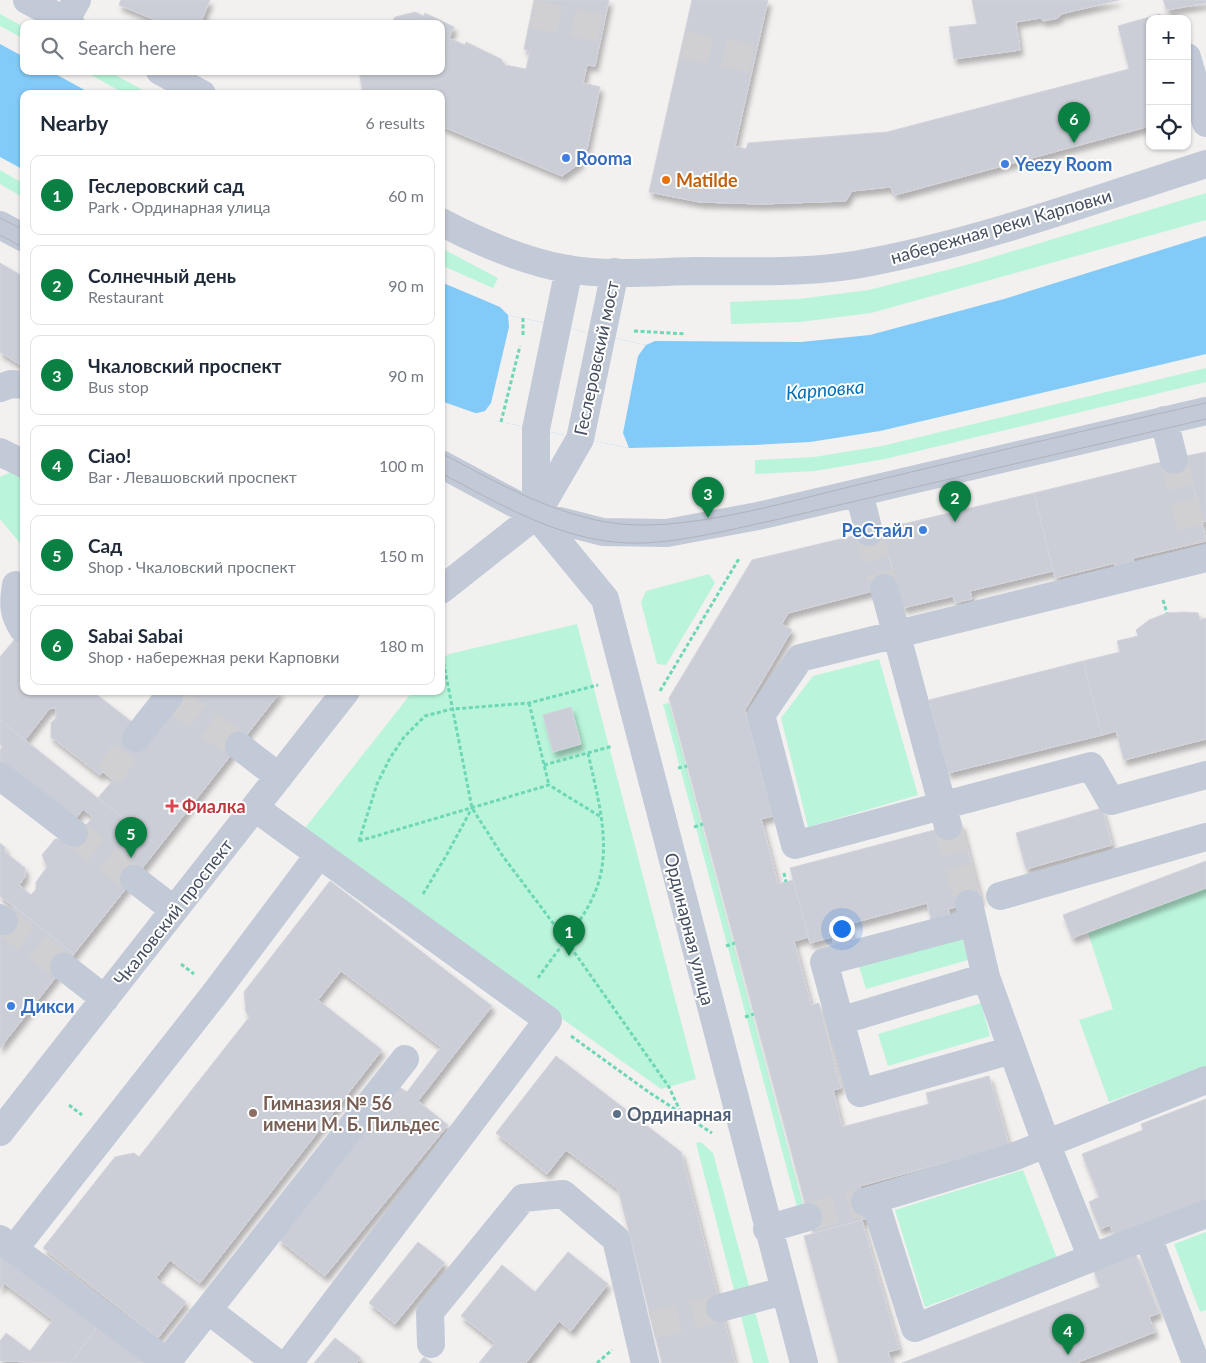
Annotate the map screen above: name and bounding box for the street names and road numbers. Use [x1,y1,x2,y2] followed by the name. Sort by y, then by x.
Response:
[888,184,1114,268] street label: набережная реки Карповки
[569,279,623,437] street label: Геслеровский мост
[109,834,237,990] street label: Чкаловский проспект
[660,850,720,1008] street label: Ординарная улица

